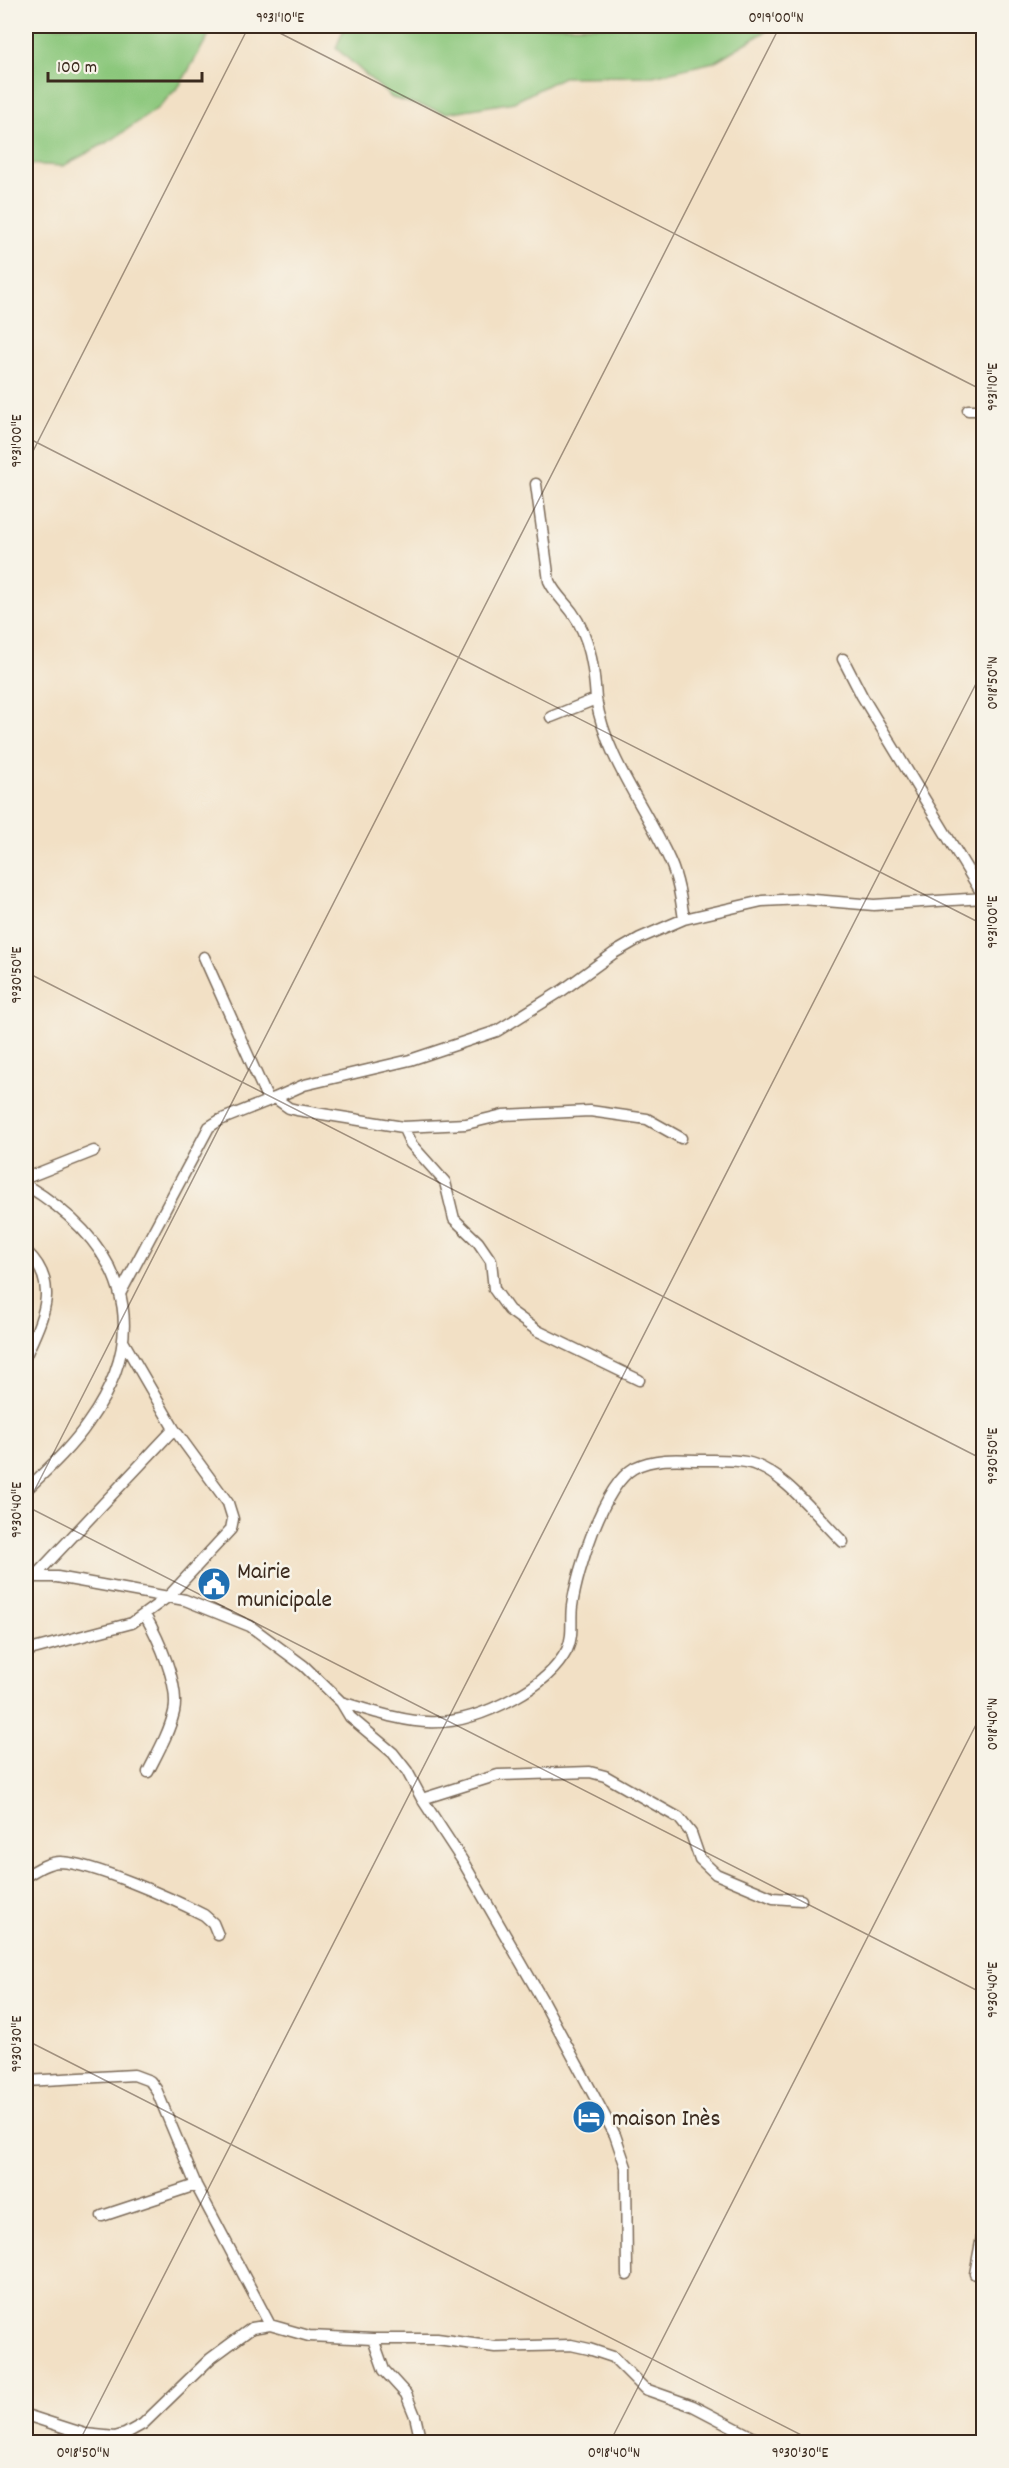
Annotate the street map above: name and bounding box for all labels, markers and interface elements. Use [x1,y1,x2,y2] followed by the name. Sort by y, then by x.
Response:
[256,8,304,30] text: 9°31'10"E
[748,8,804,30] text: 0°19'00"N
[48,45,202,83] scale bar
[57,56,97,81] text: 100 m
[983,363,1005,411] text: 9°31'10"E
[7,414,29,468] text: 9°31'00"E
[983,656,1005,710] text: 0°18'50"N
[983,895,1005,949] text: 9°31'00"E
[7,946,29,1003] text: 9°30'50"E
[983,1427,1005,1484] text: 9°30'50"E
[7,1482,29,1538] text: 9°30'40"E
[237,1556,332,1618] place label: Mairie municipale
[196,1566,232,1602] public building icon: Mairie municipale
[983,1698,1005,1750] text: 0°18'40"N
[983,1962,1005,2018] text: 9°30'40"E
[7,2016,29,2072] text: 9°30'30"E
[571,2099,607,2135] hotel icon: maison Inès
[612,2103,720,2137] place label: maison Inès
[56,2443,110,2465] text: 0°18'50"N
[588,2443,640,2465] text: 0°18'40"N
[772,2443,828,2465] text: 9°30'30"E

